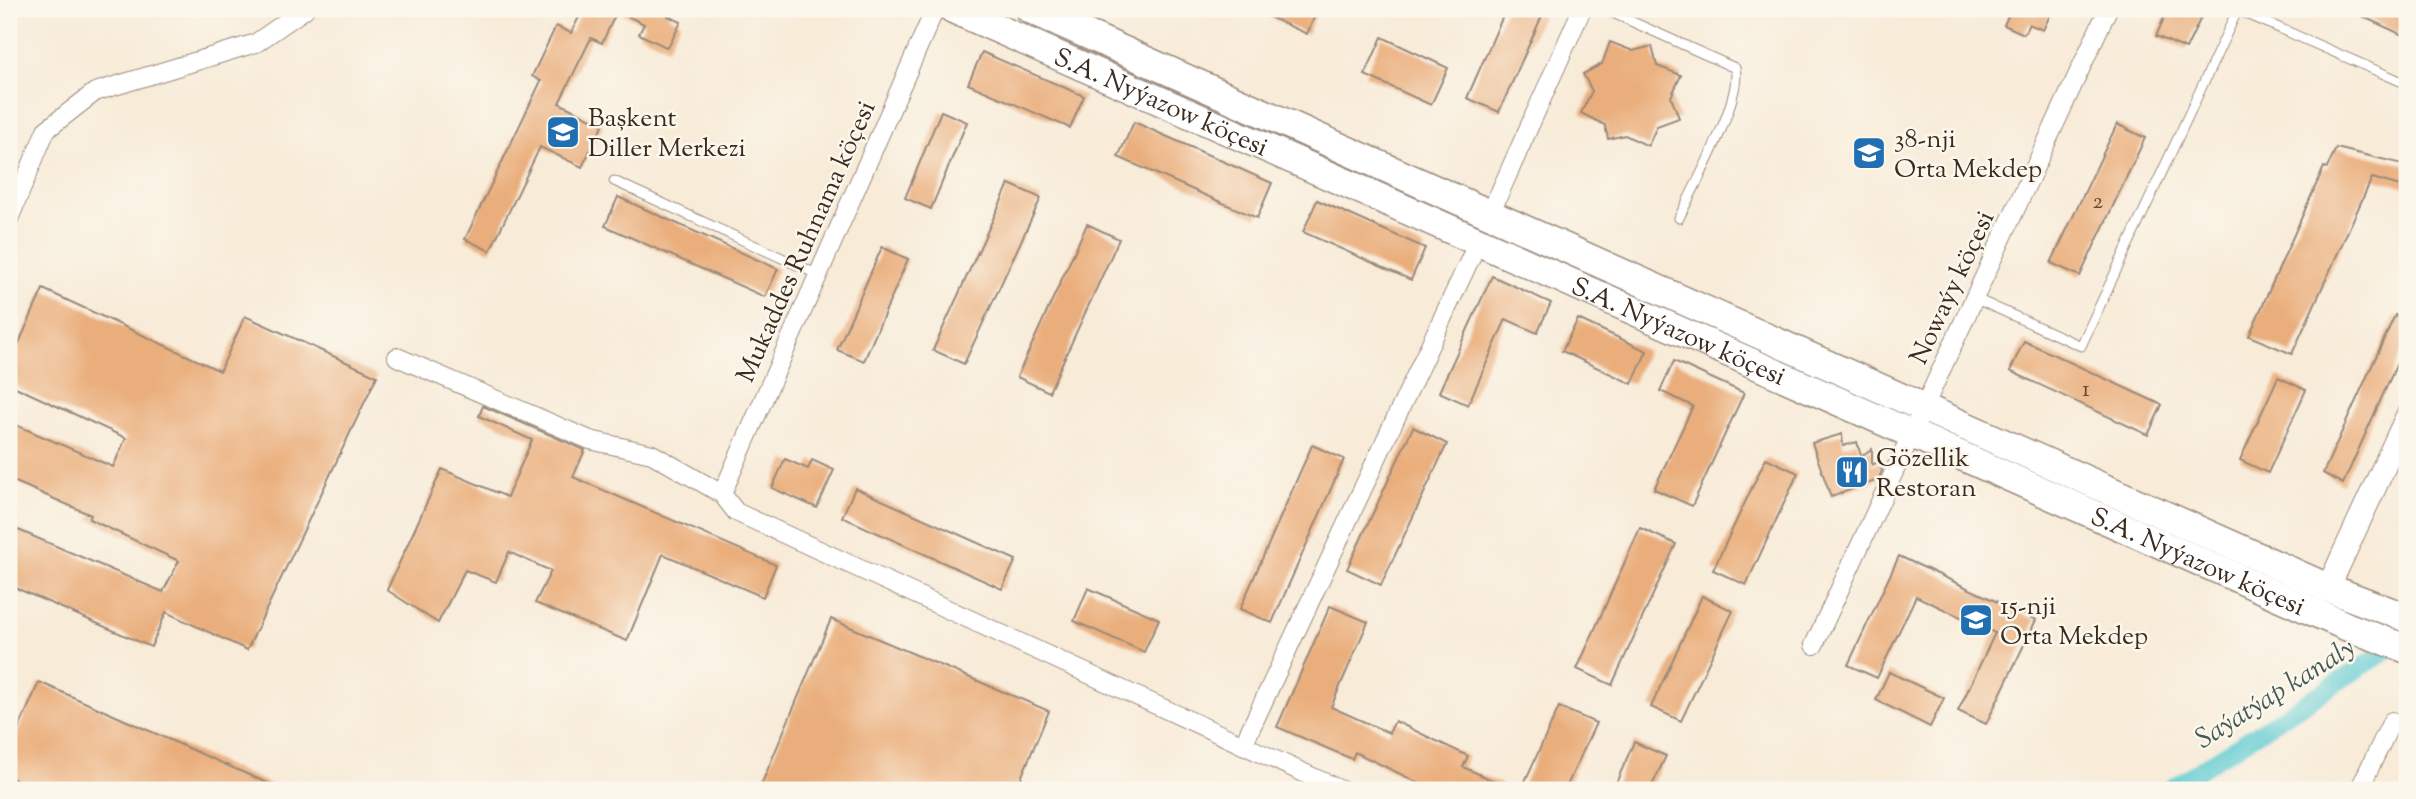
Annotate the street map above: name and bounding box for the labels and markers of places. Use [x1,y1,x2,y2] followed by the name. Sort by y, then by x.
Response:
[588,101,746,168] place label: Başkent Diller Merkezi
[544,113,582,151] school or university icon: Başkent Diller Merkezi
[1894,122,2042,189] place label: 38-nji Orta Mekdep
[1850,134,1888,172] school or university icon: 38-nji Orta Mekdep
[1876,441,1976,508] place label: Gözellik Restoran
[1833,453,1871,491] restaurant icon: Gözellik Restoran
[2000,589,2148,656] place label: 15-nji Orta Mekdep
[1957,601,1995,639] school or university icon: 15-nji Orta Mekdep

